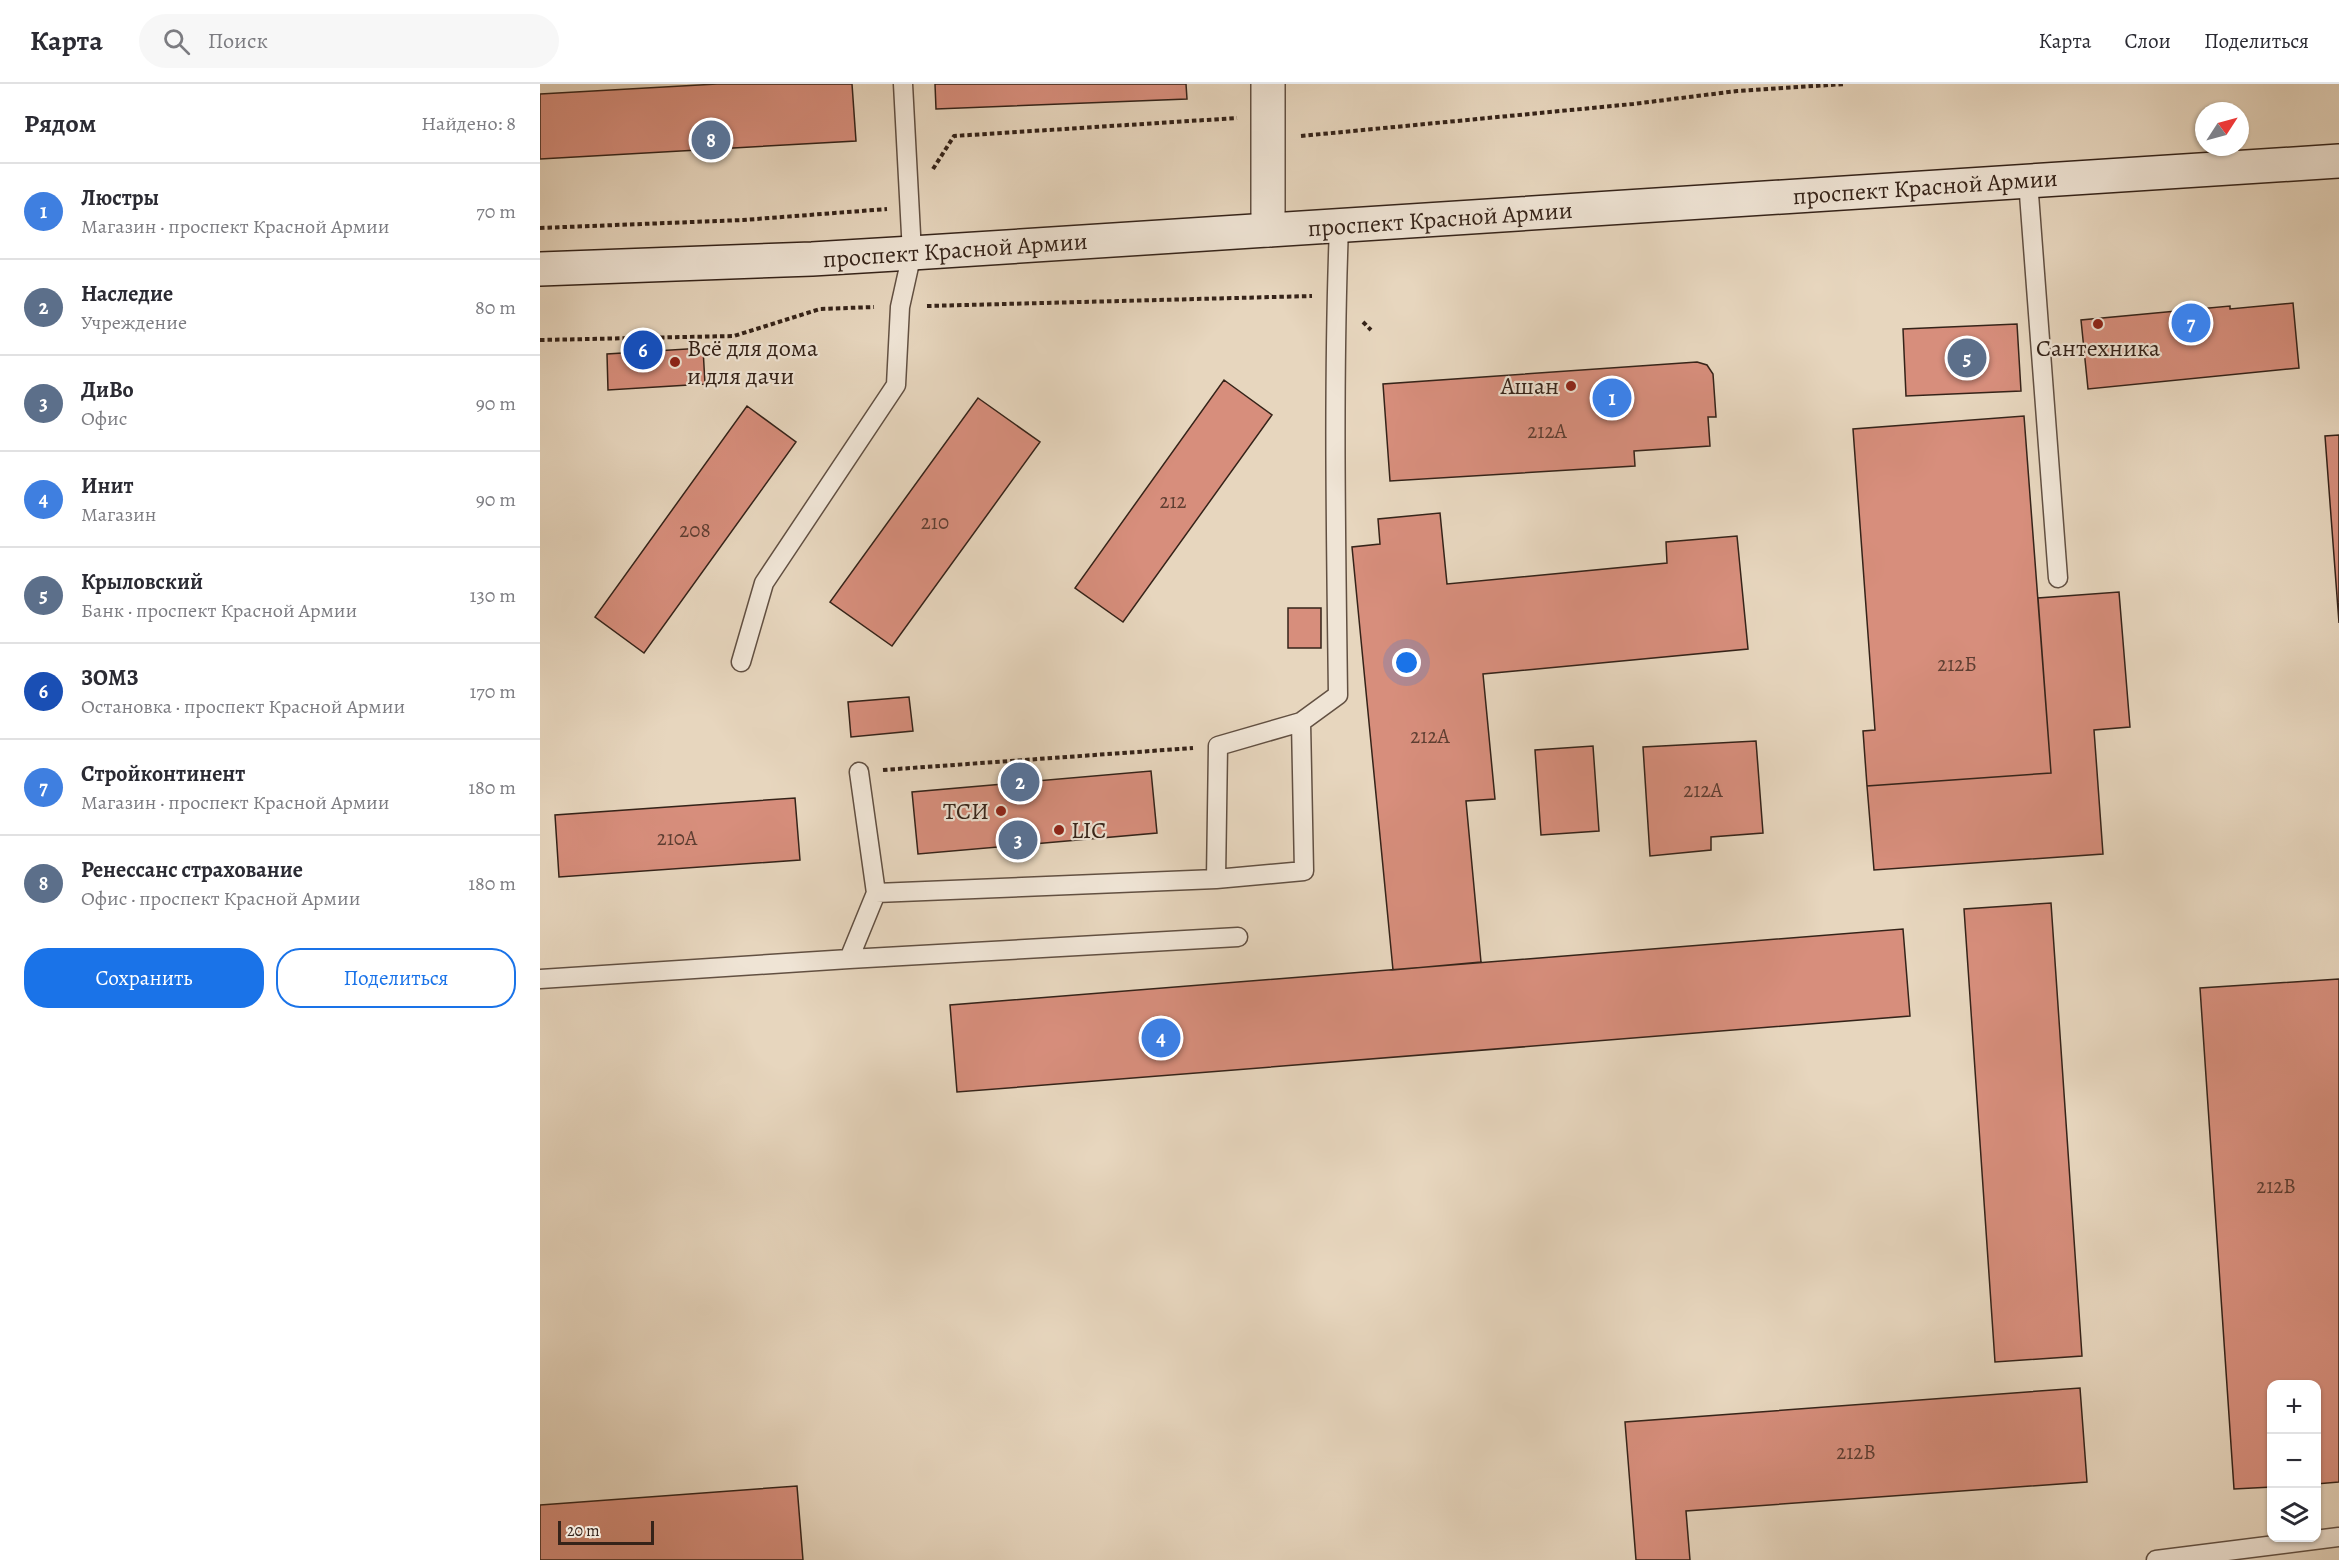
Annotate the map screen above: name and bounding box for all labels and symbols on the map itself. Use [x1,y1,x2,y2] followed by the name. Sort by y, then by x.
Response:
[2195,102,2249,156] north arrow
[692,118,730,162] pin: 8
[1791,162,2059,212] street label: проспект Красной Армии
[1306,194,1574,244] street label: проспект Красной Армии
[821,225,1089,275] street label: проспект Красной Армии
[2172,300,2210,346] pin: 7
[2091,317,2105,331] marker: Сантехника
[624,328,662,372] pin: 6
[687,332,818,392] place label: Всё для дома и для дачи
[2036,332,2160,364] place label: Сантехника
[1948,336,1986,380] pin: 5
[668,355,682,369] marker: Всё для дома и для дачи
[1500,370,1559,402] place label: Ашан
[1592,376,1632,420] pin: 1
[1564,379,1578,393] marker: Ашан
[1527,417,1567,445] house number: 212А
[1159,487,1187,515] house number: 212
[921,508,949,536] house number: 210
[679,516,711,544] house number: 208
[1392,648,1421,677] your location
[1937,650,1977,678] house number: 212Б
[1410,722,1450,750] house number: 212А
[1000,760,1040,804] pin: 2
[1683,776,1723,804] house number: 212А
[943,795,989,827] place label: ТСИ
[994,804,1008,818] marker: ТСИ
[1071,814,1106,846] place label: LIC
[998,818,1038,862] pin: 3
[1052,823,1066,837] marker: LIC
[657,824,698,852] house number: 210А
[1142,1016,1180,1060] pin: 4
[2256,1172,2296,1200] house number: 212В
[1836,1438,1876,1466] house number: 212В
[558,1518,654,1546] scale bar

